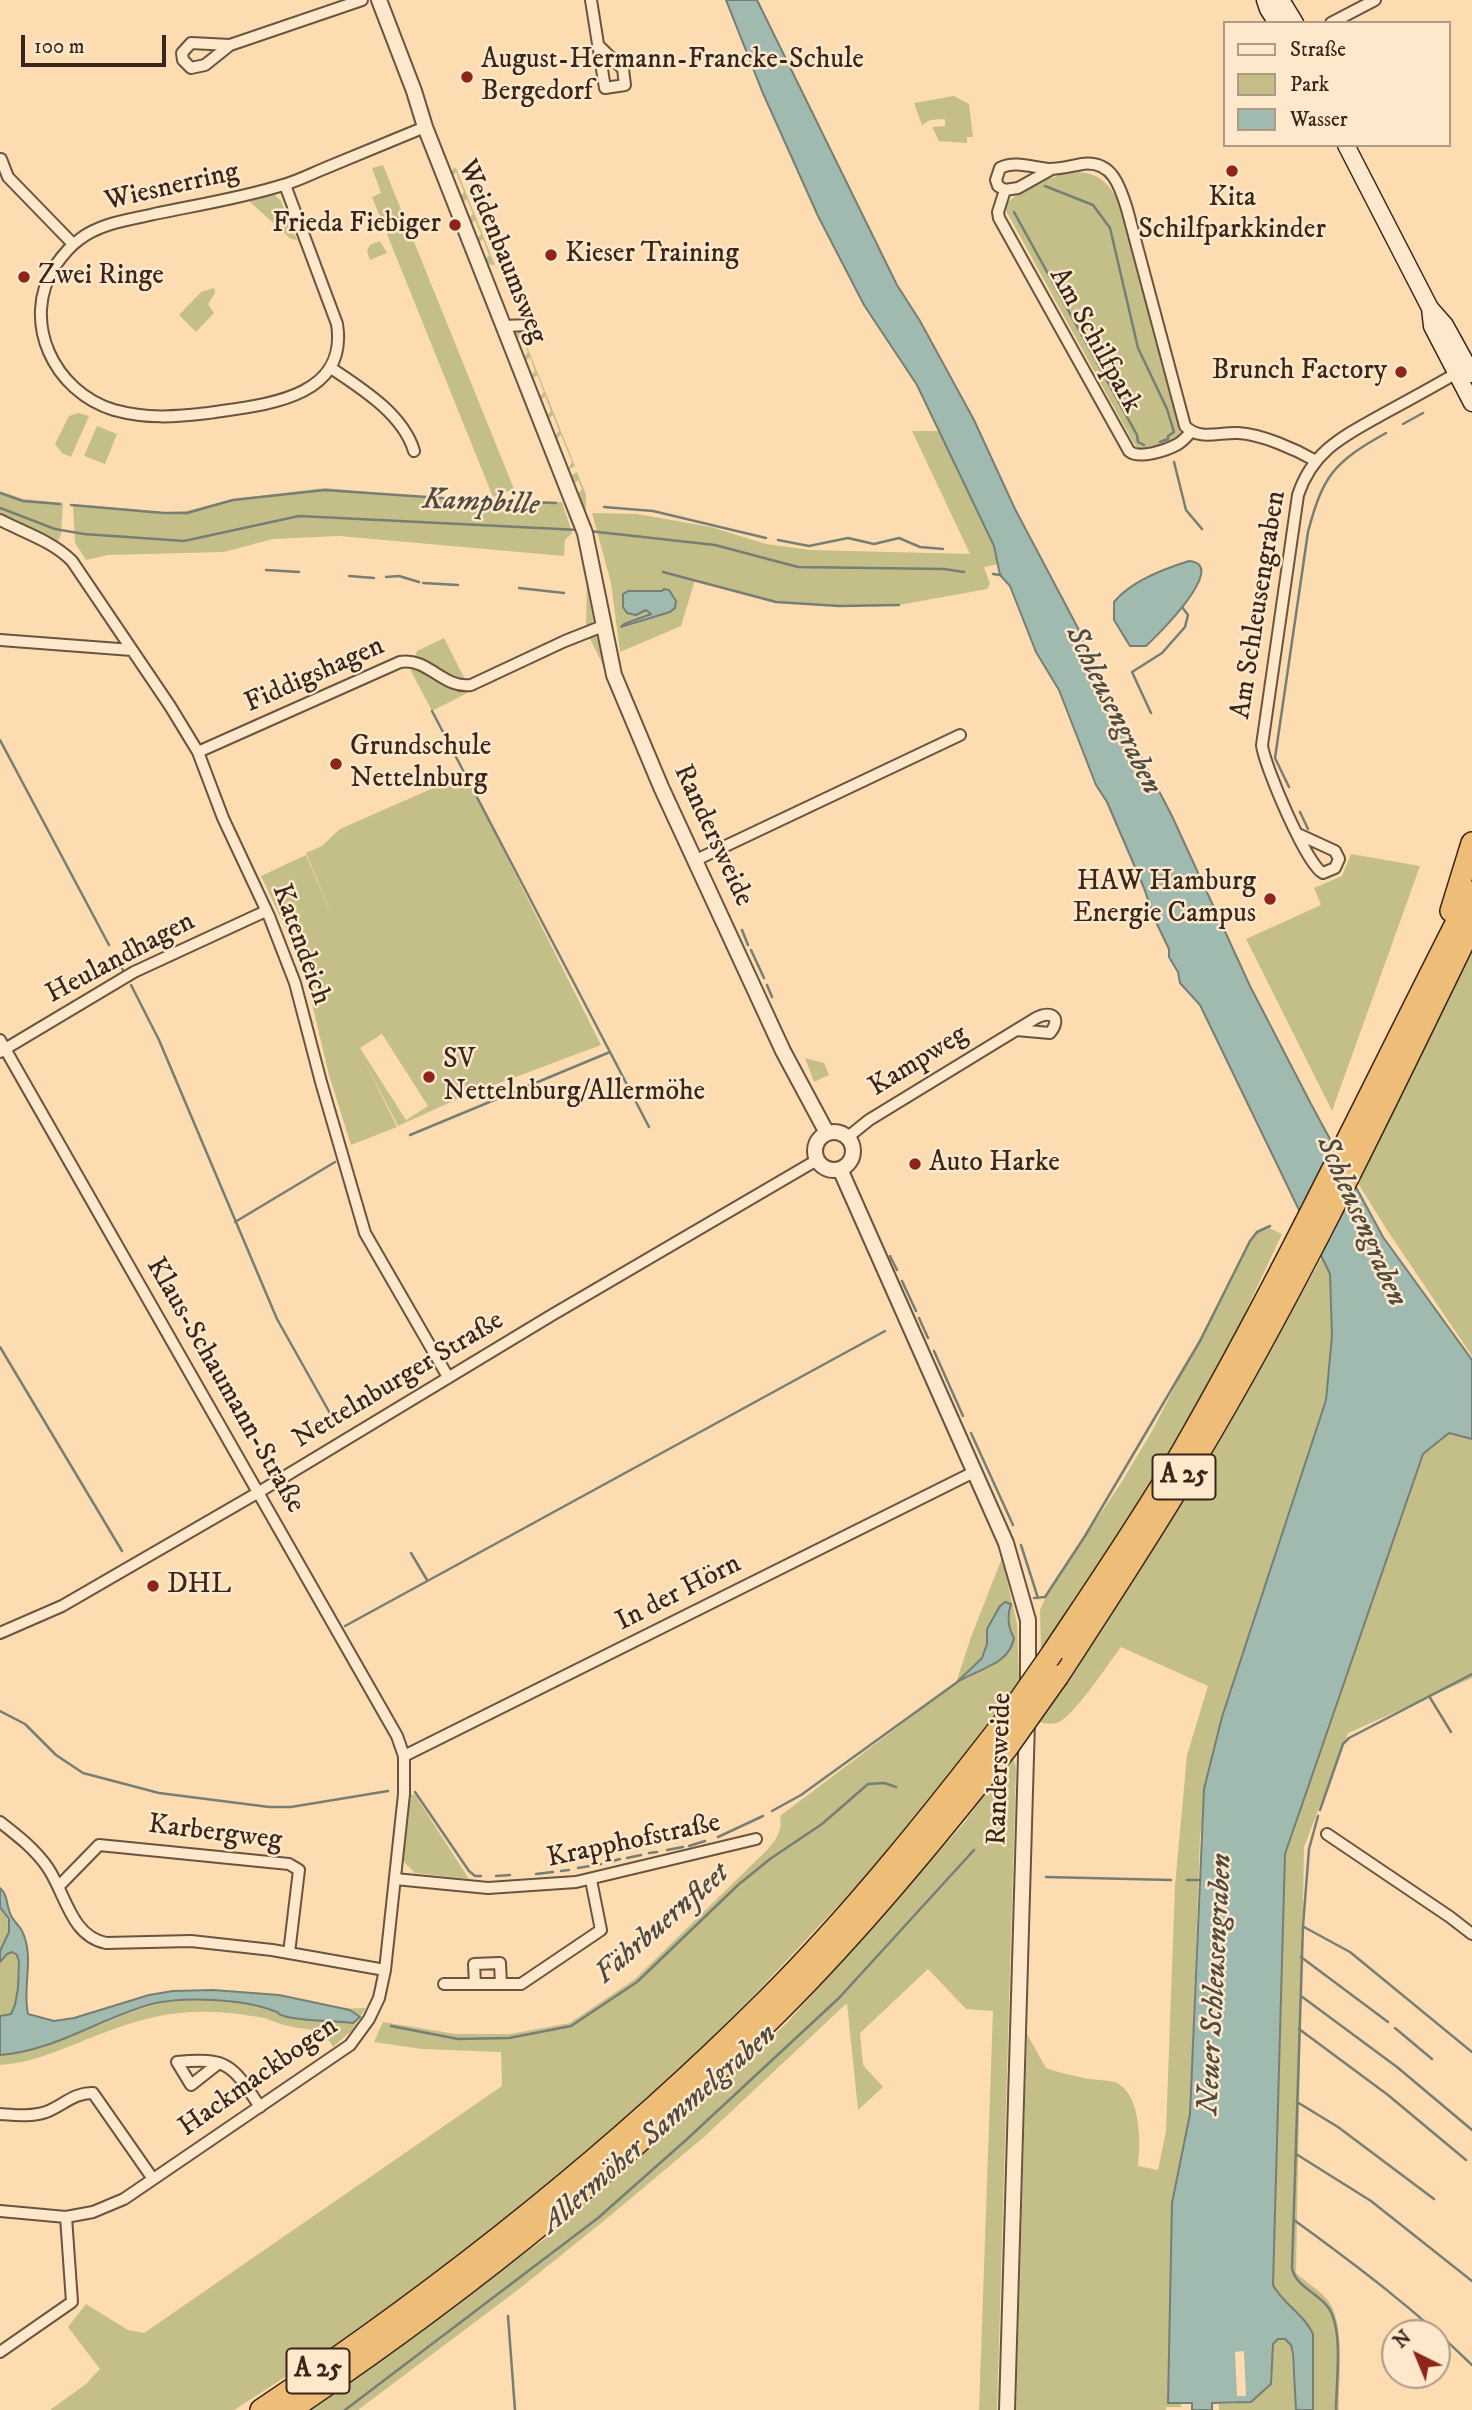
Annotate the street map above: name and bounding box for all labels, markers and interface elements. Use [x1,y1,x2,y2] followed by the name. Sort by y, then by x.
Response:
[24,21,170,65] scale bar
[1224,21,1451,147] legend
[34,34,85,60] text: 100 m
[1290,37,1346,63] text: Straße
[481,44,864,110] place label: August-Hermann-Francke-Schule Bergedorf
[459,69,475,85] marker: August-Hermann-Francke-Schule Bergedorf
[1290,72,1329,98] text: Park
[1290,107,1347,133] text: Wasser
[449,155,553,349] street label: Weidenbaumsweg
[102,156,242,220] street label: Wiesnerring
[1224,163,1240,179] marker: Kita Schilfparkkinder
[1138,182,1326,248] place label: Kita Schilfparkkinder
[272,208,441,242] place label: Frieda Fiebiger
[447,217,463,233] marker: Frieda Fiebiger
[565,238,739,272] place label: Kieser Training
[543,247,559,263] marker: Kieser Training
[38,260,164,294] place label: Zwei Ringe
[1040,262,1148,420] street label: Am Schilfpark
[16,269,32,285] marker: Zwei Ringe
[1212,355,1387,389] place label: Brunch Factory
[1393,364,1409,380] marker: Brunch Factory
[422,483,540,525] water label: Kampbille
[1225,489,1295,721] street label: Am Schleusengraben
[1056,621,1168,801] water label: Schleusengraben
[240,630,390,722] street label: Fiddigshagen
[350,731,491,797] place label: Grundschule Nettelnburg
[328,756,344,772] marker: Grundschule Nettelnburg
[665,760,759,912] street label: Randersweide
[1073,866,1256,932] place label: HAW Hamburg Energie Campus
[263,880,337,1010] street label: Katendeich
[1262,891,1278,907] marker: HAW Hamburg Energie Campus
[41,906,201,1012] street label: Heulandhagen
[864,1019,974,1105] street label: Kampweg
[443,1044,705,1110] place label: SV Nettelnburg/Allermöhe
[421,1069,437,1085] marker: SV Nettelnburg/Allermöhe
[1306,1131,1414,1313] water label: Schleusengraben
[929,1147,1060,1181] place label: Auto Harke
[907,1156,923,1172] marker: Auto Harke
[137,1252,311,1520] street label: Klaus-Schaumann-Straße
[288,1305,510,1457] street label: Nettelnburger Straße
[1152,1454,1216,1500] road number: A 25
[611,1548,747,1640] street label: In der Hörn
[167,1569,231,1603] place label: DHL
[145,1578,161,1594] marker: DHL
[982,1692,1020,1846] street label: Randersweide
[544,1807,724,1877] street label: Krapphofstraße
[146,1809,284,1859] street label: Karbergweg
[1192,1852,1242,2116] water label: Neuer Schleusengraben
[588,1857,738,1993] water label: Fährbuernfleet
[173,2011,345,2145] street label: Hackmackbogen
[535,2018,785,2242] water label: Allermöher Sammelgraben
[1381,2319,1451,2389] north arrow
[1389,2326,1416,2353] text: N
[286,2348,350,2394] road number: A 25

